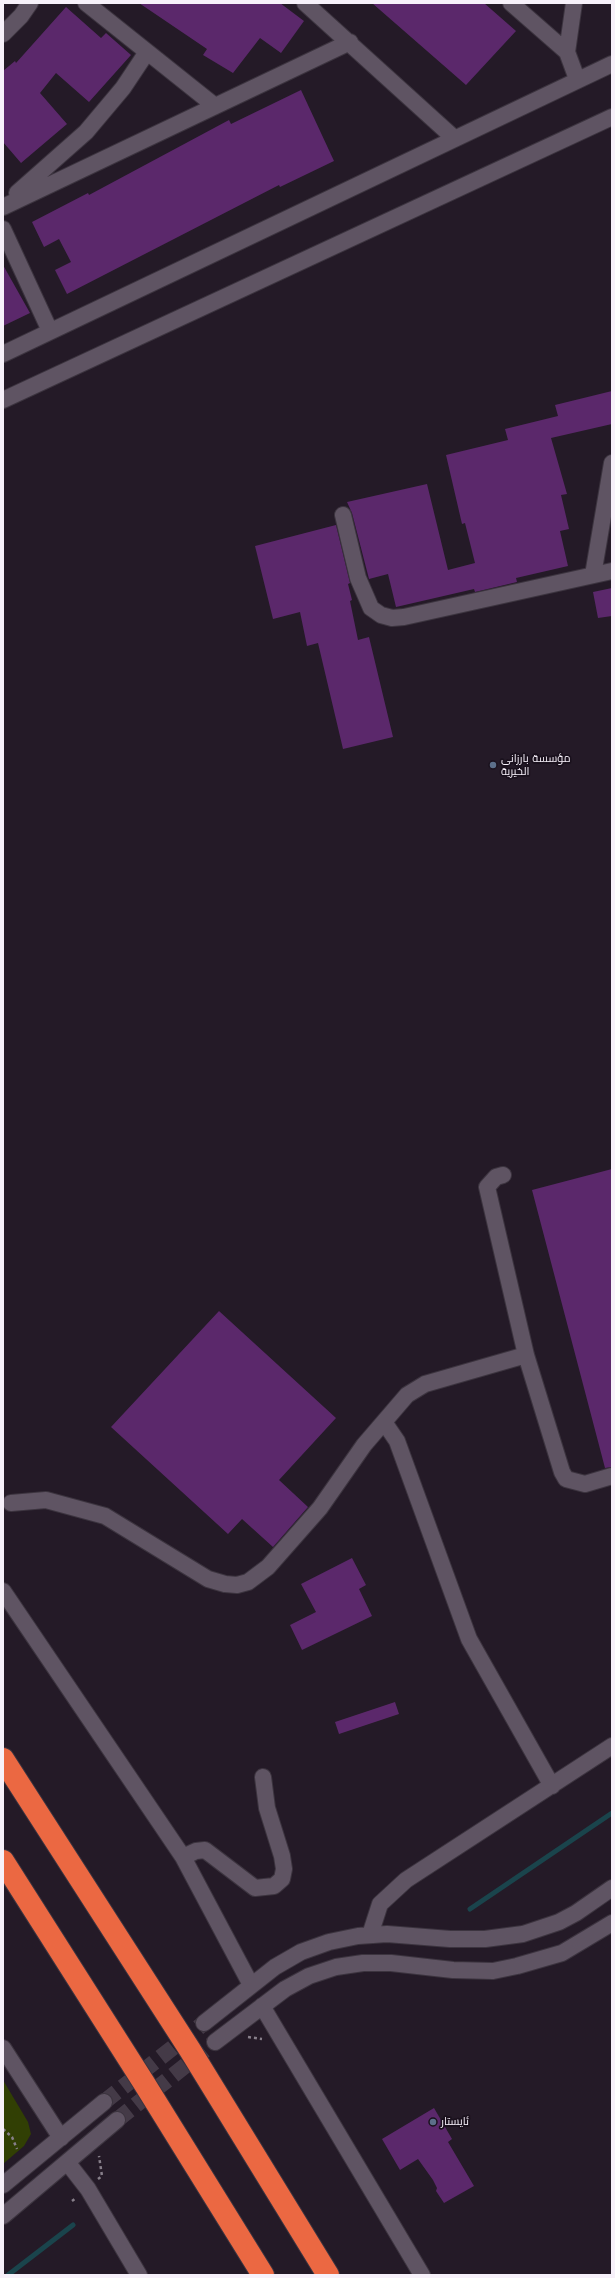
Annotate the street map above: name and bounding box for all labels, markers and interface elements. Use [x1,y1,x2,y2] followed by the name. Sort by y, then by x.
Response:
[501,752,571,778] place label: مؤسسة بارزانی الخیریة
[488,760,498,770] marker: مؤسسة بارزانی الخیریة
[441,2115,469,2129] place label: ئایستار
[428,2117,438,2127] marker: ئایستار

